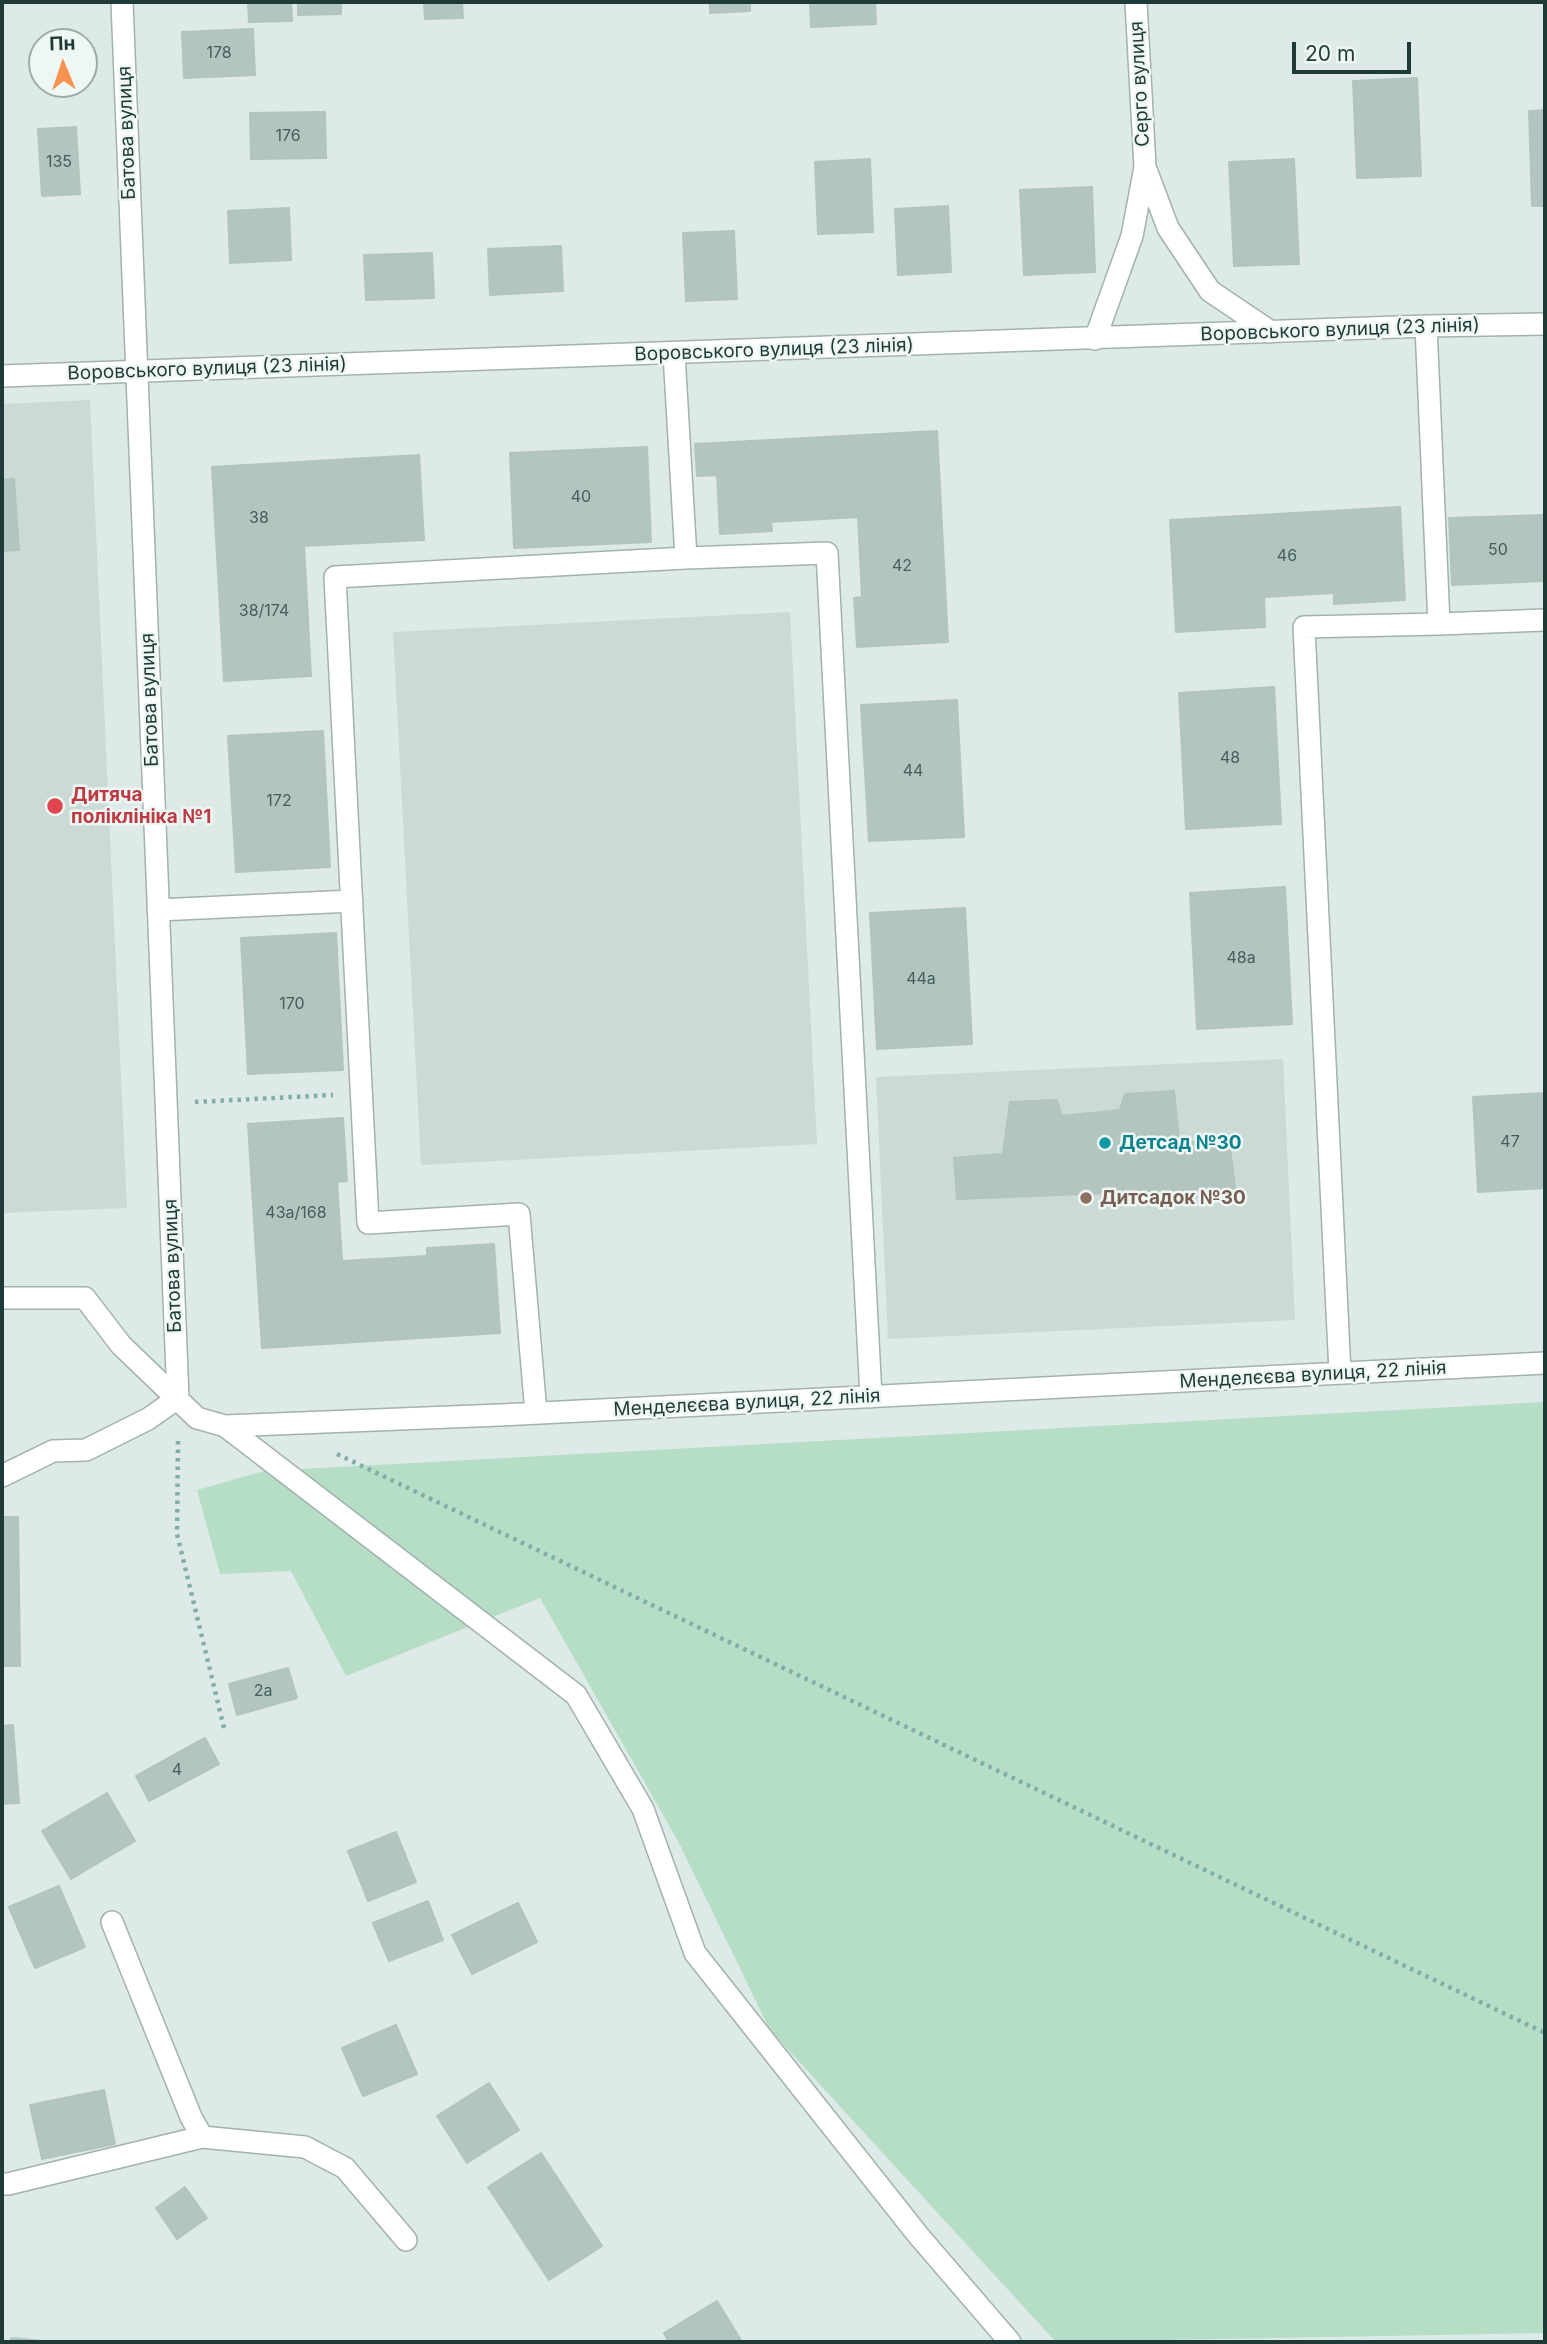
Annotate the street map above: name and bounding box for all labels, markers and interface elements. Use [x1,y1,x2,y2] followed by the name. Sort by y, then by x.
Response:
[1125,21,1155,147] street label: Серго вулиця
[28,28,98,98] north arrow
[1295,28,1414,72] scale bar
[49,32,76,55] text: Пн
[1305,41,1355,66] text: 20 m
[206,43,232,63] house number: 178
[113,66,141,200] street label: Батова вулиця
[275,126,301,146] house number: 176
[46,152,72,172] house number: 135
[1200,314,1480,346] street label: Воровського вулиця (23 лiнiя)
[634,334,914,366] street label: Воровського вулиця (23 лiнiя)
[67,353,347,385] street label: Воровського вулиця (23 лiнiя)
[571,487,591,507] house number: 40
[249,508,269,528] house number: 38
[1488,540,1508,560] house number: 50
[1277,546,1297,566] house number: 46
[892,556,912,576] house number: 42
[239,601,289,621] house number: 38/174
[136,633,164,767] street label: Батова вулиця
[1220,748,1240,768] house number: 48
[903,761,923,781] house number: 44
[71,784,211,828] place label: Дитяча поліклініка №1
[266,791,292,811] house number: 172
[45,796,65,816] marker: Дитяча поліклініка №1
[1226,948,1256,968] house number: 48а
[906,969,936,989] house number: 44а
[279,994,305,1014] house number: 170
[1119,1132,1242,1154] place label: Детсад №30
[1500,1132,1520,1152] house number: 47
[1097,1135,1113,1151] marker: Детсад №30
[1100,1187,1246,1209] place label: Дитсадок №30
[1078,1190,1094,1206] marker: Дитсадок №30
[159,1199,187,1333] street label: Батова вулиця
[265,1203,327,1223] house number: 43а/168
[1179,1357,1447,1393] street label: Менделєєва вулиця, 22 лінія
[613,1385,881,1421] street label: Менделєєва вулиця, 22 лінія
[254,1681,272,1701] house number: 2а
[172,1760,182,1780] house number: 4

